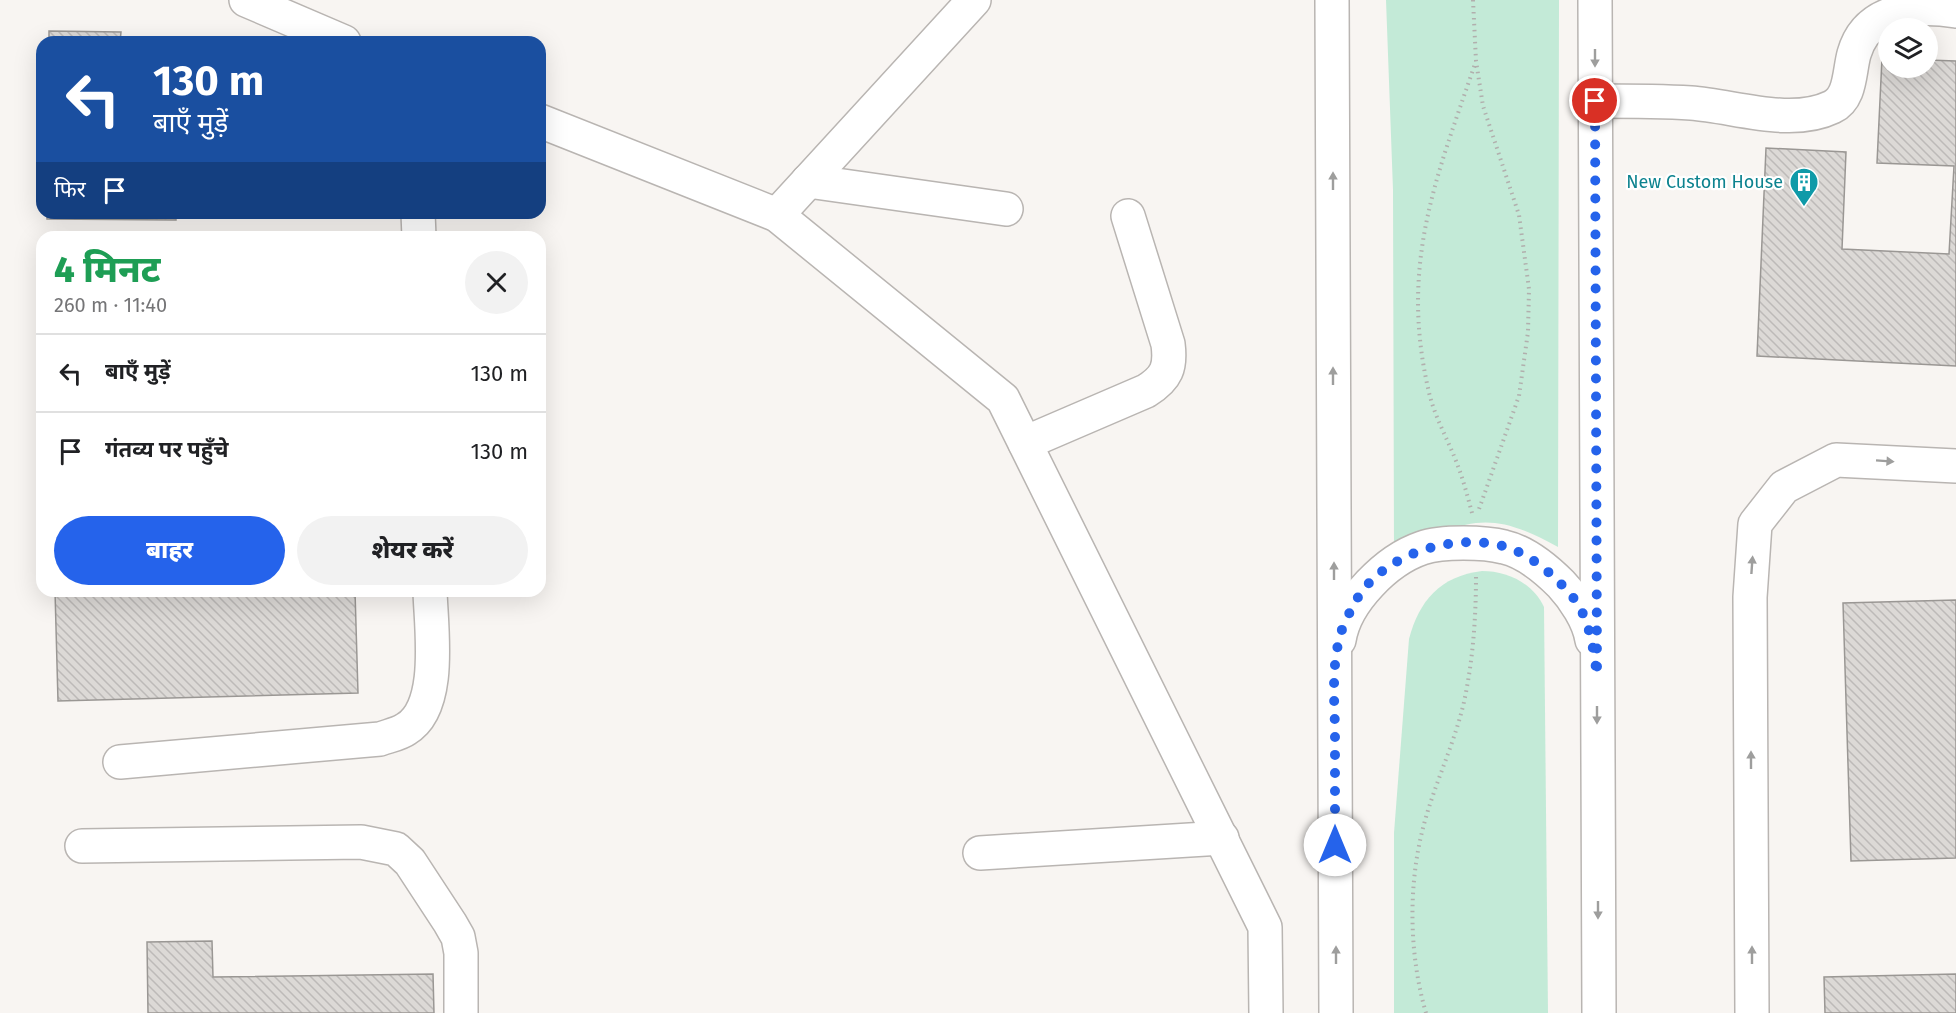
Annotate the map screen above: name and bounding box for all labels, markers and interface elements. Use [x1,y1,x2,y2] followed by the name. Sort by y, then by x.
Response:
[1878,18,1938,78] map controls
[1878,18,1938,78] button: layers
[1590,49,1600,68] one-way arrow
[153,56,264,106] text: 130 m
[54,60,132,138] icon: left
[1569,75,1620,126] pin
[1578,84,1611,117] icon: arrive
[153,107,228,139] text: बाएँ मुड़ें
[1788,166,1820,208] building icon: New Custom House
[1328,171,1338,190] one-way arrow
[1626,171,1783,193] place label: New Custom House
[98,174,131,207] icon: arrive
[54,176,86,203] text: फिर
[54,248,160,292] text: 4 मिनट
[465,251,528,314] button: close
[54,293,167,317] text: 260 m · 11:40
[54,357,87,390] icon: left
[105,358,171,385] text: बाएँ मुड़ें
[471,360,528,387] text: 130 m
[1328,366,1338,385] one-way arrow
[54,435,87,468] icon: arrive
[105,436,229,463] text: गंतव्य पर पहुँचे
[471,438,528,465] text: 130 m
[1875,456,1894,466] one-way arrow
[54,516,285,585] button: बाहर
[297,516,528,585] button: शेयर करें
[1748,555,1757,574] one-way arrow
[1329,561,1339,580] one-way arrow
[1593,706,1602,725] one-way arrow
[1746,750,1756,769] one-way arrow
[1303,813,1367,877] position arrow
[1593,901,1603,920] one-way arrow
[1331,945,1341,964] one-way arrow
[1747,945,1757,964] one-way arrow

